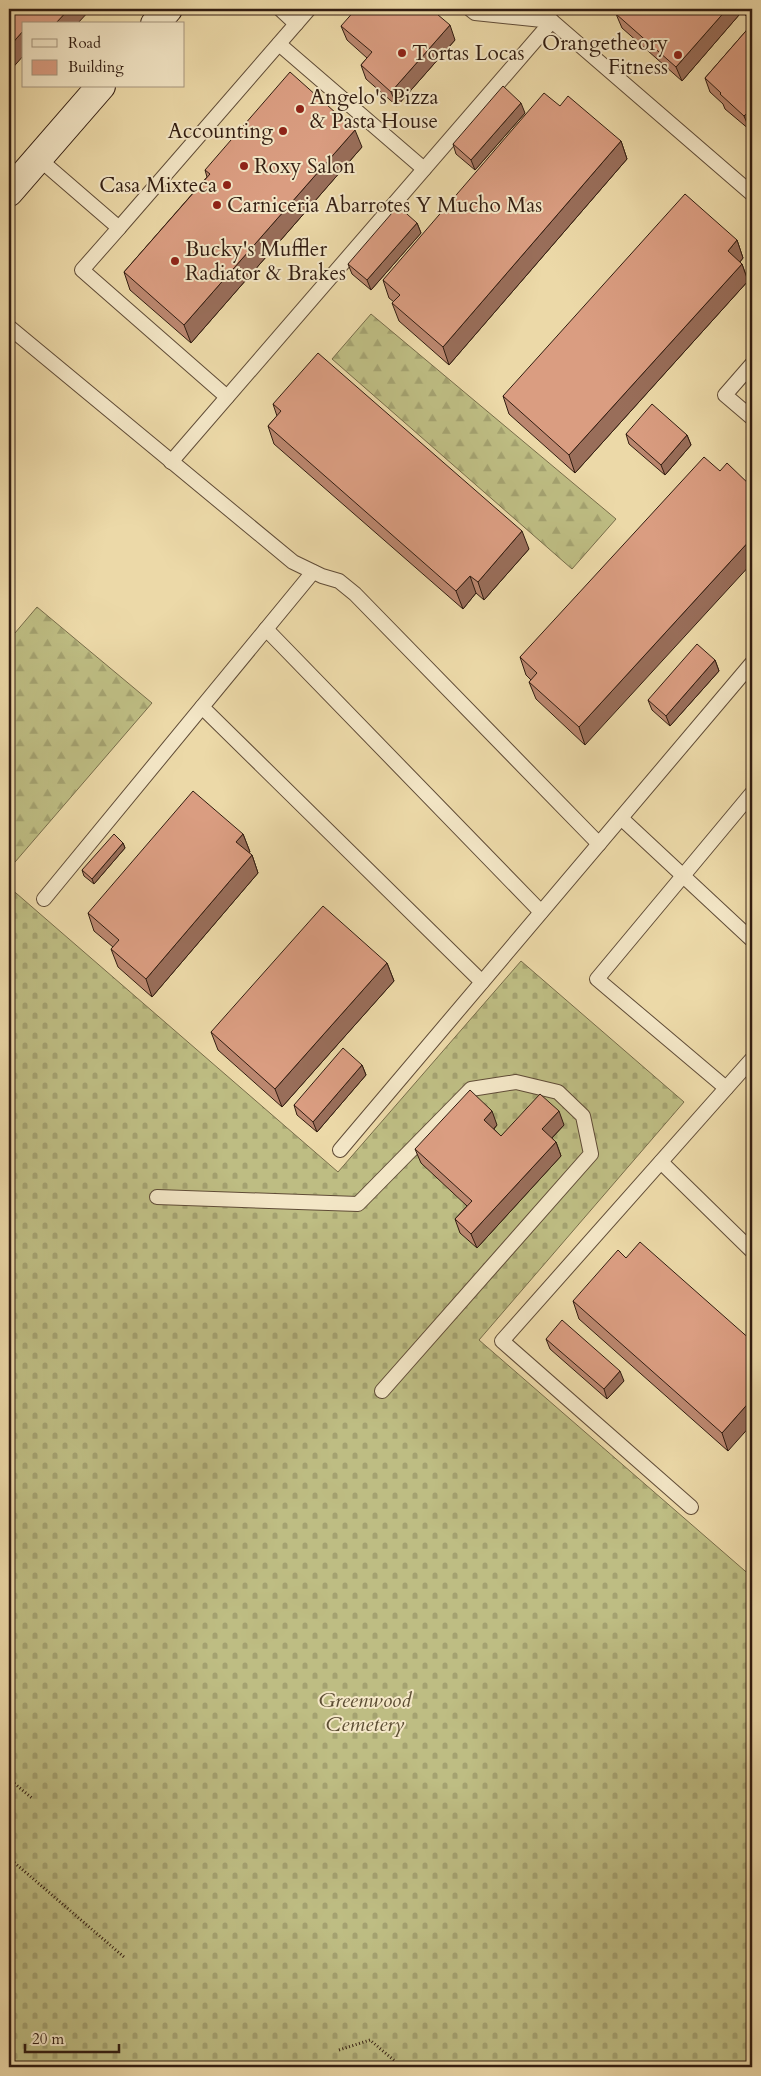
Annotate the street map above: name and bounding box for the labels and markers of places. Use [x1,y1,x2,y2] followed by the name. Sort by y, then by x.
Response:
[542,29,668,82] place label: Orangetheory Fitness
[412,39,525,68] place label: Tortas Locas
[396,47,408,59] marker: Tortas Locas
[672,49,684,61] marker: Orangetheory Fitness
[310,83,438,136] place label: Angelo's Pizza & Pasta House
[294,103,306,115] marker: Angelo's Pizza & Pasta House
[168,117,273,146] place label: Accounting
[277,125,289,137] marker: Accounting
[254,152,355,181] place label: Roxy Salon
[238,160,250,172] marker: Roxy Salon
[99,171,217,200] place label: Casa Mixteca
[221,179,233,191] marker: Casa Mixteca
[227,191,542,220] place label: Carniceria Abarrotes Y Mucho Mas
[211,199,223,211] marker: Carniceria Abarrotes Y Mucho Mas
[185,235,346,288] place label: Bucky's Muffler Radiator & Brakes
[169,255,181,267] marker: Bucky's Muffler Radiator & Brakes

